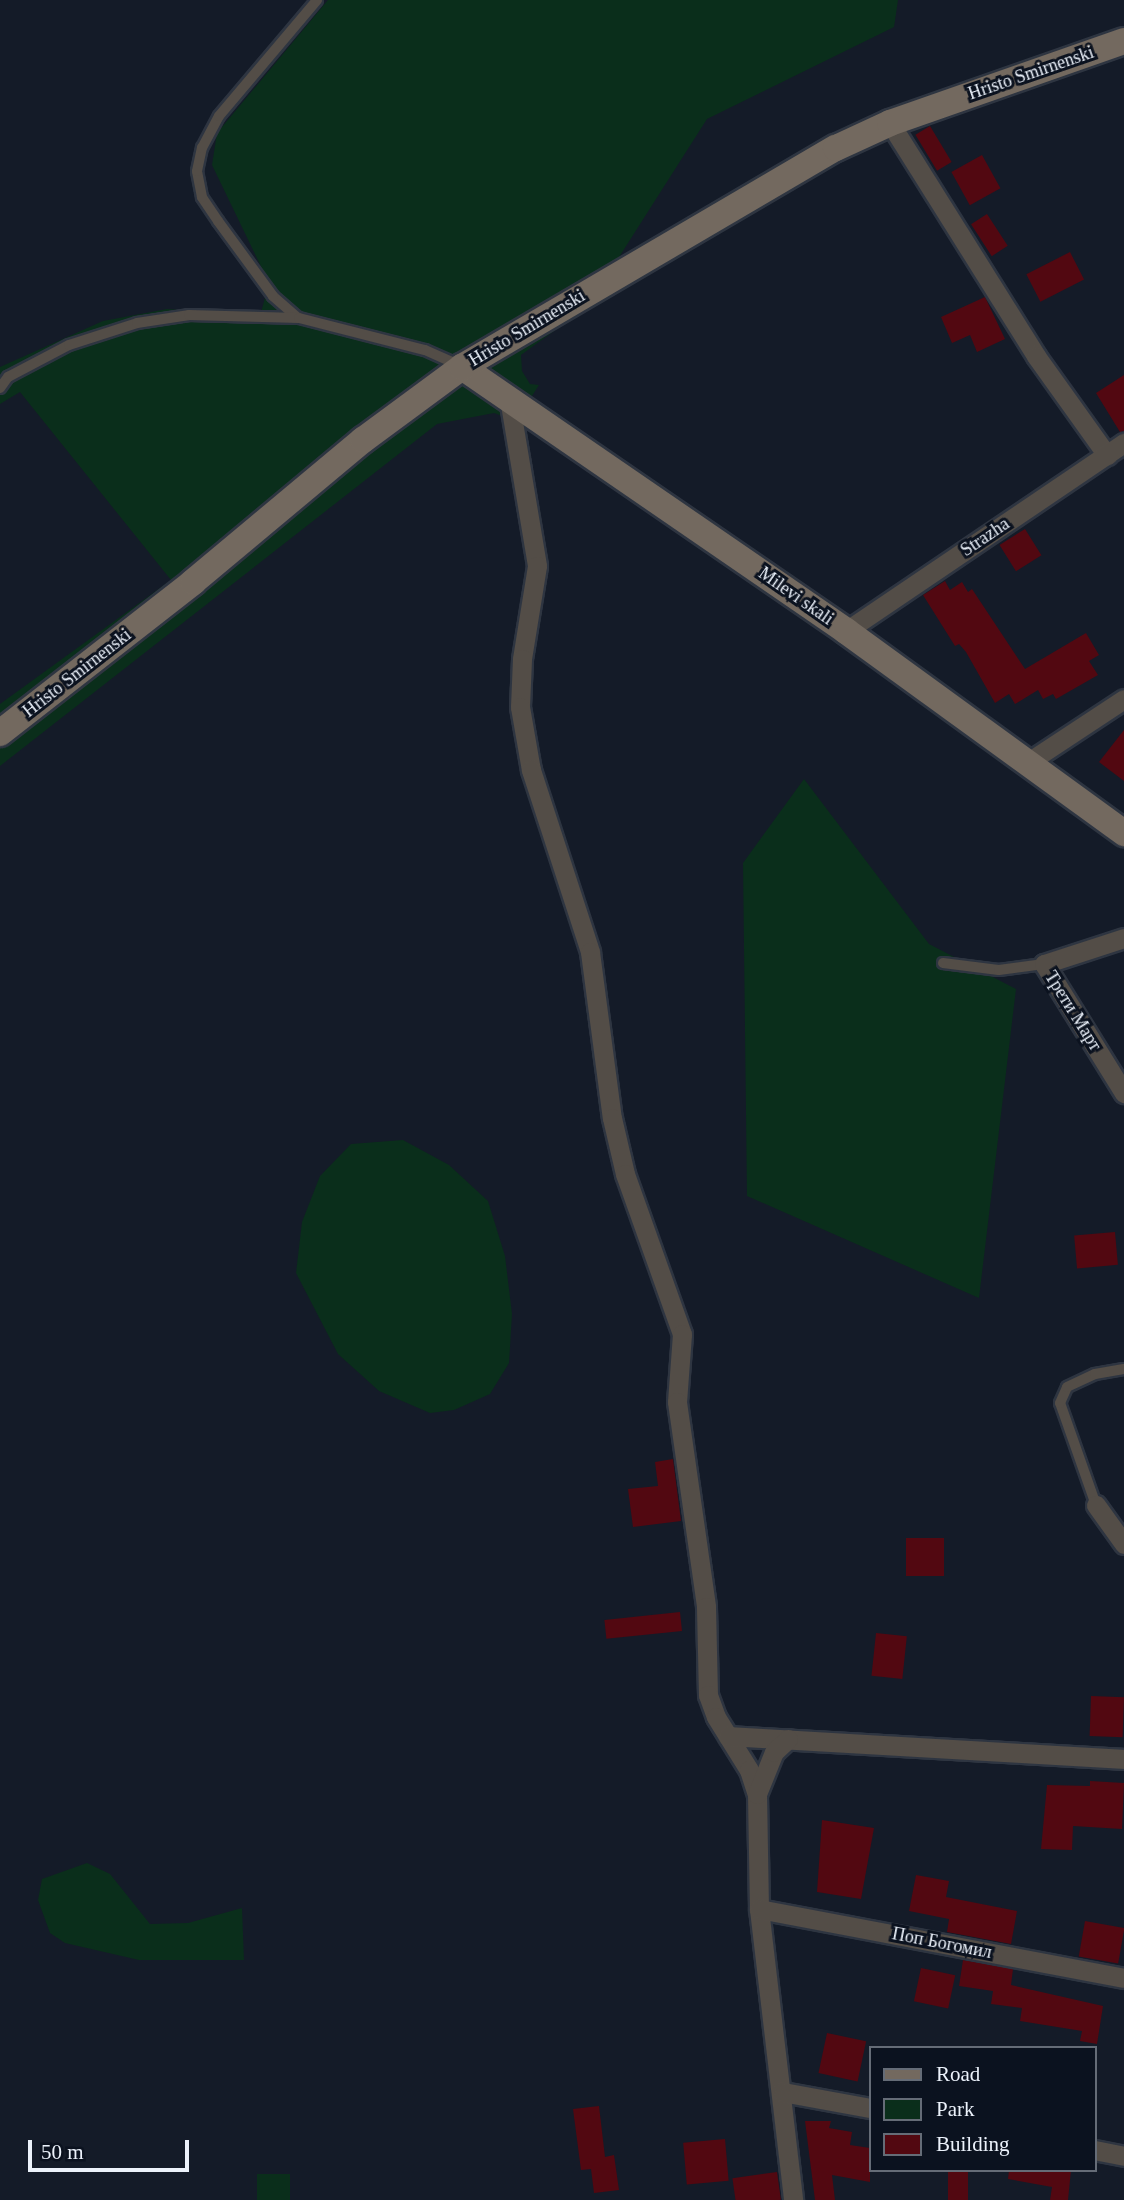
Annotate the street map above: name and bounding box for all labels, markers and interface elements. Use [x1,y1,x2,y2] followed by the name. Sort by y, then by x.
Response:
[965,41,1097,105] street label: Hristo Smirnenski
[465,285,589,371] street label: Hristo Smirnenski
[957,513,1013,561] street label: Strazha
[754,562,838,630] street label: Milevi skali
[19,624,135,722] street label: Hristo Smirnenski
[1040,967,1106,1055] street label: Трети Март
[890,1923,994,1963] street label: Поп Богомил
[869,2046,1096,2172] legend
[936,2062,980,2086] text: Road
[936,2097,975,2121] text: Park
[32,2126,192,2170] scale bar
[936,2132,1010,2156] text: Building
[41,2140,84,2164] text: 50 m

